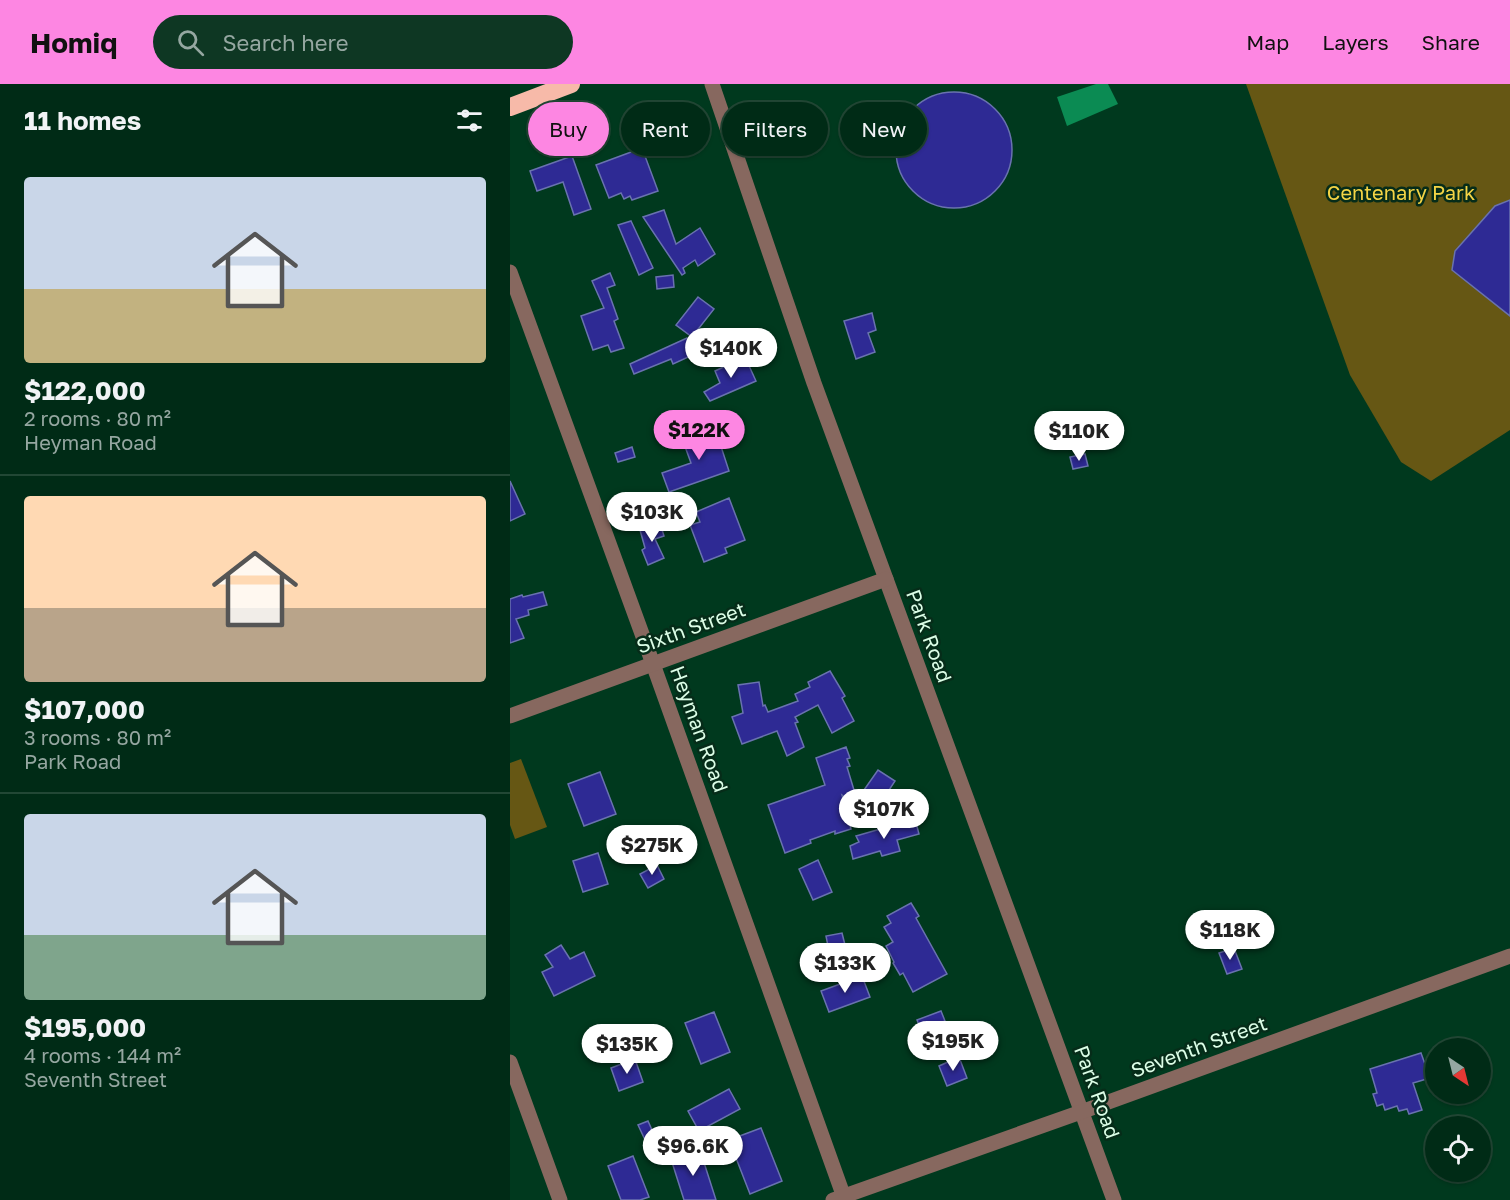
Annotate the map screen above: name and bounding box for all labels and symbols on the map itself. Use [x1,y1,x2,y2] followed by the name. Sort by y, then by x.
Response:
[1327,180,1475,204] park label: Centenary Park
[689,328,773,379] pin: $140K
[657,410,741,461] pin: $122K
[1037,411,1121,462] pin: $110K
[610,492,694,543] pin: $103K
[902,586,958,685] street label: Park Road
[633,596,748,658] street label: Sixth Street
[666,662,734,795] street label: Heyman Road
[842,789,926,840] pin: $107K
[610,825,694,876] pin: $275K
[1188,910,1272,961] pin: $118K
[803,943,887,994] pin: $133K
[1127,1010,1270,1082] street label: Seventh Street
[911,1021,995,1072] pin: $195K
[585,1024,669,1075] pin: $135K
[1425,1038,1491,1104] north arrow
[1070,1042,1126,1141] street label: Park Road
[644,1126,742,1177] pin: $96.6K

